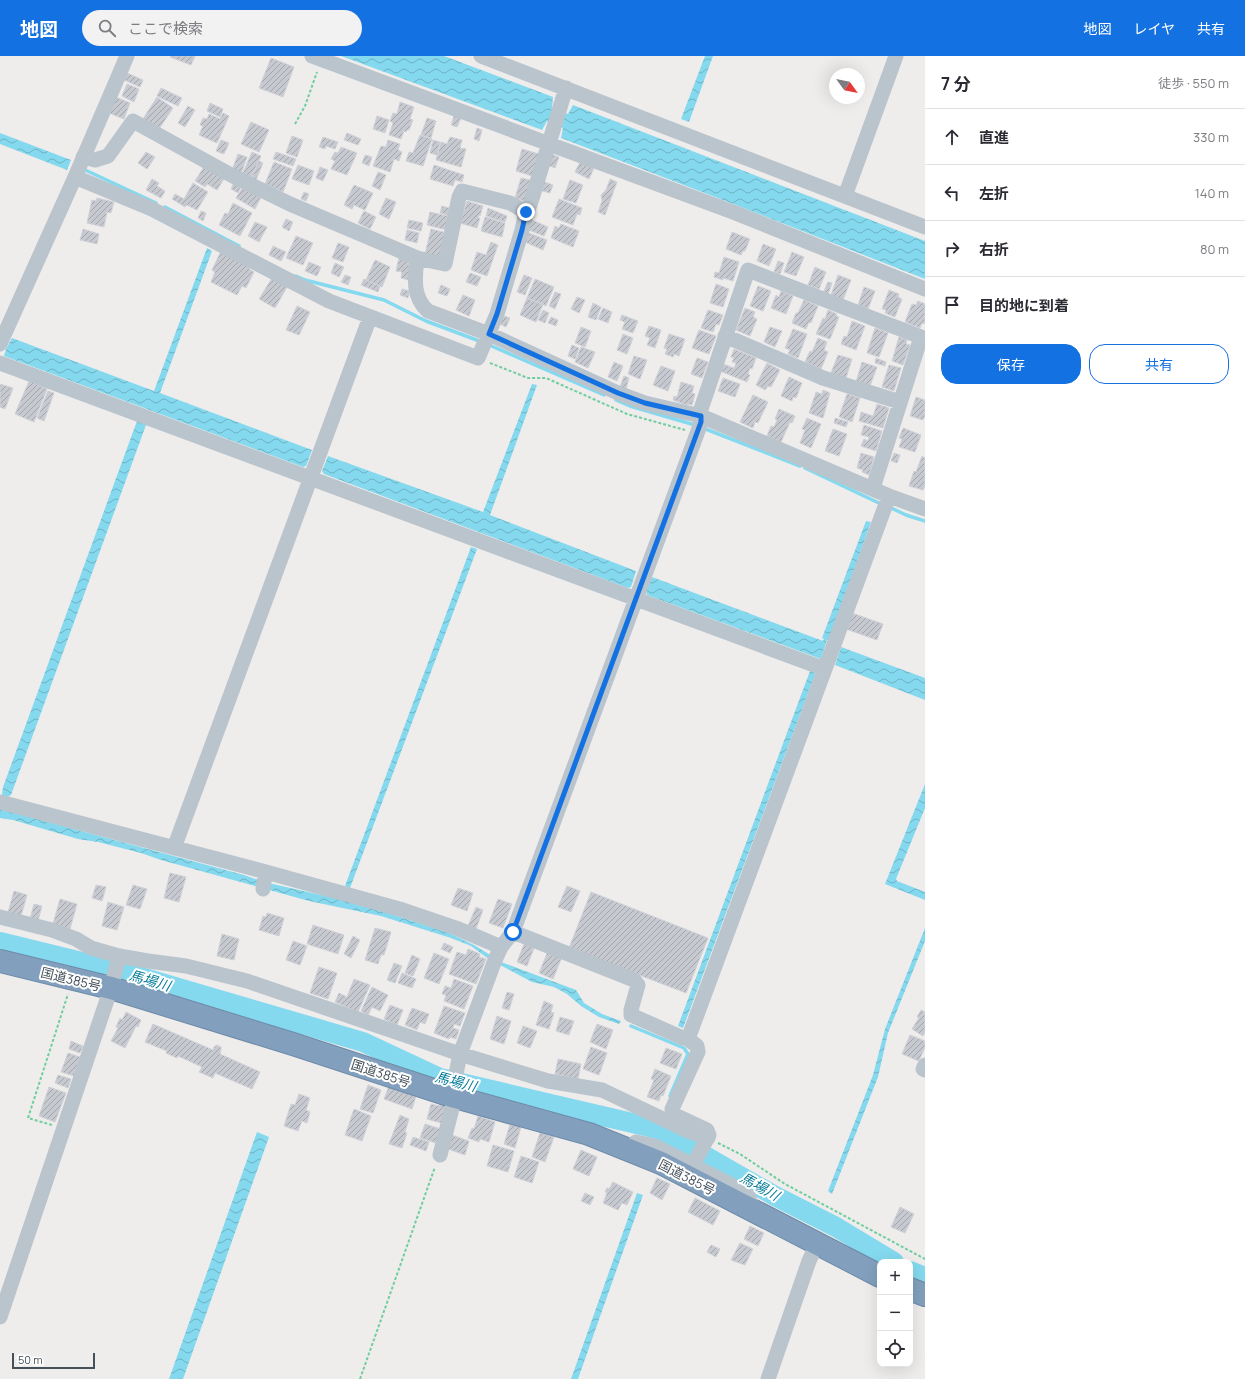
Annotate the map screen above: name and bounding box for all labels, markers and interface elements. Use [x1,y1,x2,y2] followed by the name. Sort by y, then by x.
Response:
[82,10,362,46] search box
[20,16,58,42] text: 地図
[96,17,118,39] icon: search
[128,18,203,39] text: ここで検索
[1083,19,1111,38] text: 地図
[1133,19,1175,38] text: レイヤ
[1197,19,1225,38] text: 共有
[829,68,865,104] north arrow
[941,72,970,95] text: 7 分
[1158,74,1229,92] text: 徒歩 · 550 m
[941,126,963,148] icon: ahead
[979,127,1009,148] text: 直進
[1193,128,1229,146] text: 330 m
[941,182,963,204] icon: left
[979,183,1009,204] text: 左折
[1195,184,1229,202] text: 140 m
[517,203,535,221] route end
[941,238,963,260] icon: right
[979,239,1009,260] text: 右折
[1200,240,1229,258] text: 80 m
[941,294,963,316] icon: arrive
[979,295,1069,316] text: 目的地に到着
[941,344,1081,384] button: 保存
[1089,344,1229,384] button: 共有
[504,923,522,941] route start
[39,963,103,995] street label: 国道385号
[127,965,175,995] water label: 馬場川
[349,1055,413,1091] street label: 国道385号
[433,1066,481,1096] water label: 馬場川
[656,1155,718,1199] street label: 国道385号
[737,1168,785,1205] water label: 馬場川
[877,1259,913,1367] map controls
[877,1259,913,1295] button: +
[877,1295,913,1331] button: −
[877,1331,913,1367] button: locate
[12,1351,95,1370] scale bar
[18,1352,43,1367] text: 50 m

